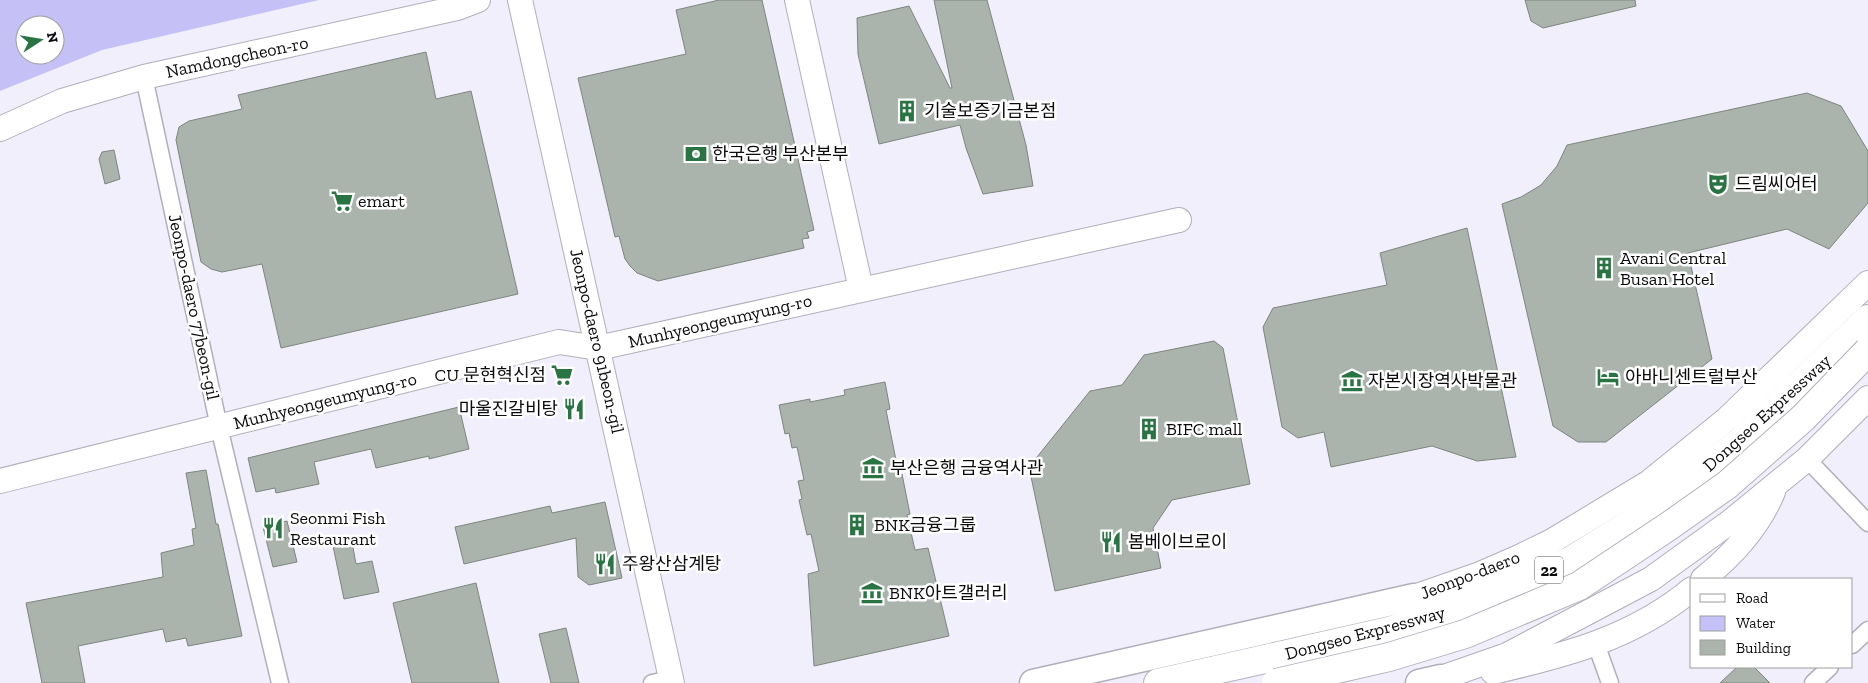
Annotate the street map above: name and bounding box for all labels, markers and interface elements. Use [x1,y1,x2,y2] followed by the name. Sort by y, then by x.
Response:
[15,15,65,65] north arrow
[43,30,62,45] text: N
[164,31,310,83] street label: Namdongcheon-ro
[894,98,920,124] building icon: 기술보증기금본점
[924,100,1056,122] place label: 기술보증기금본점
[683,141,709,167] bank icon: 한국은행 부산본부
[712,143,849,165] place label: 한국은행 부산본부
[1705,171,1731,197] theatre icon: 드림씨어터
[1735,173,1818,195] place label: 드림씨어터
[329,188,355,214] supermarket icon: emart
[358,190,405,212] place label: emart
[164,212,224,402] street label: Jeonpo-daero 77beon-gil
[565,246,629,436] street label: Jeonpo-daero 91beon-gil
[1620,247,1726,290] place label: Avani Central Busan Hotel
[1591,255,1617,281] building icon: Avani Central Busan Hotel
[626,289,814,353] street label: Munhyeongeumyung-ro
[1698,349,1836,476] street label: Dongseo Expressway
[549,362,575,388] supermarket icon: CU 문현혁신점
[435,364,546,386] place label: CU 문현혁신점
[1595,364,1621,390] hotel icon: 아바니센트럴부산
[1625,366,1757,388] place label: 아바니센트럴부산
[231,368,419,434] street label: Munhyeongeumyung-ro
[1339,368,1365,394] museum icon: 자본시장역사박물관
[1368,370,1517,392] place label: 자본시장역사박물관
[561,396,587,422] restaurant icon: 마울진갈비탕
[459,398,558,420] place label: 마울진갈비탕
[1136,416,1162,442] building icon: BIFC mall
[1166,418,1242,440] place label: BIFC mall
[860,455,886,481] museum icon: 부산은행 금융역사관
[890,457,1044,479] place label: 부산은행 금융역사관
[290,507,385,550] place label: Seonmi Fish Restaurant
[844,512,870,538] building icon: BNK금융그룹
[874,514,976,536] place label: BNK금융그룹
[260,515,286,541] restaurant icon: Seonmi Fish Restaurant
[1098,529,1124,555] restaurant icon: 봄베이브로이
[1128,531,1227,553] place label: 봄베이브로이
[1417,546,1523,604] street label: Jeonpo-daero
[592,551,618,577] restaurant icon: 주왕산삼계탕
[622,553,721,575] place label: 주왕산삼계탕
[1535,556,1563,584] road number: 22
[1690,578,1853,668] legend
[859,580,885,606] museum icon: BNK아트갤러리
[889,582,1008,604] place label: BNK아트갤러리
[1736,589,1769,607] text: Road
[1283,601,1448,665] street label: Dongseo Expressway
[1736,614,1776,632] text: Water
[1736,639,1791,657] text: Building

